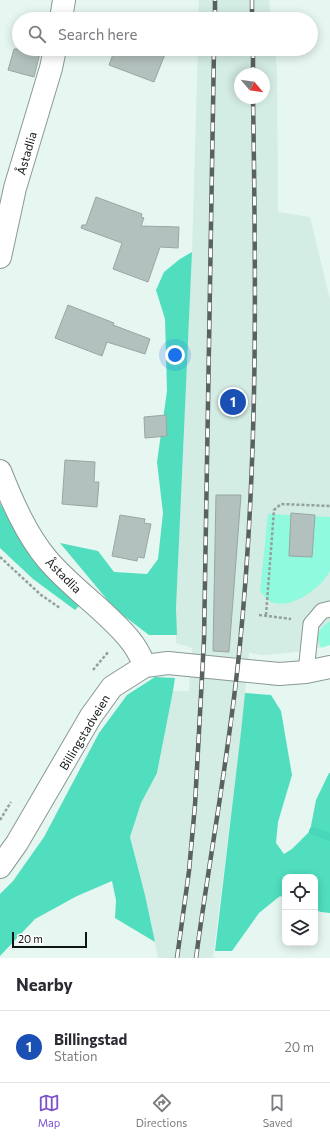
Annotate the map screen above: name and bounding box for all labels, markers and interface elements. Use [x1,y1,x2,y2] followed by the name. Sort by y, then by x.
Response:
[12,12,318,56] search box
[26,23,48,45] icon: search
[58,25,137,43] text: Search here
[234,68,270,104] north arrow
[13,130,39,176] street label: Åstadlia
[165,345,185,365] your location
[220,387,246,417] pin: 1
[43,554,85,596] street label: Åstadlia
[56,692,112,772] street label: Billingstadveien
[282,874,318,946] map controls
[282,874,318,910] button: locate
[282,910,318,946] button: layers
[12,930,87,949] scale bar
[18,932,43,945] text: 20 m
[16,974,73,995] text: Nearby
[54,1030,127,1048] text: Billingstad
[26,1039,32,1055] text: 1
[285,1039,314,1055] text: 20 m
[54,1048,98,1064] text: Station
[38,1092,60,1129] tab: Map
[136,1092,187,1129] tab: Directions
[263,1092,292,1129] tab: Saved

